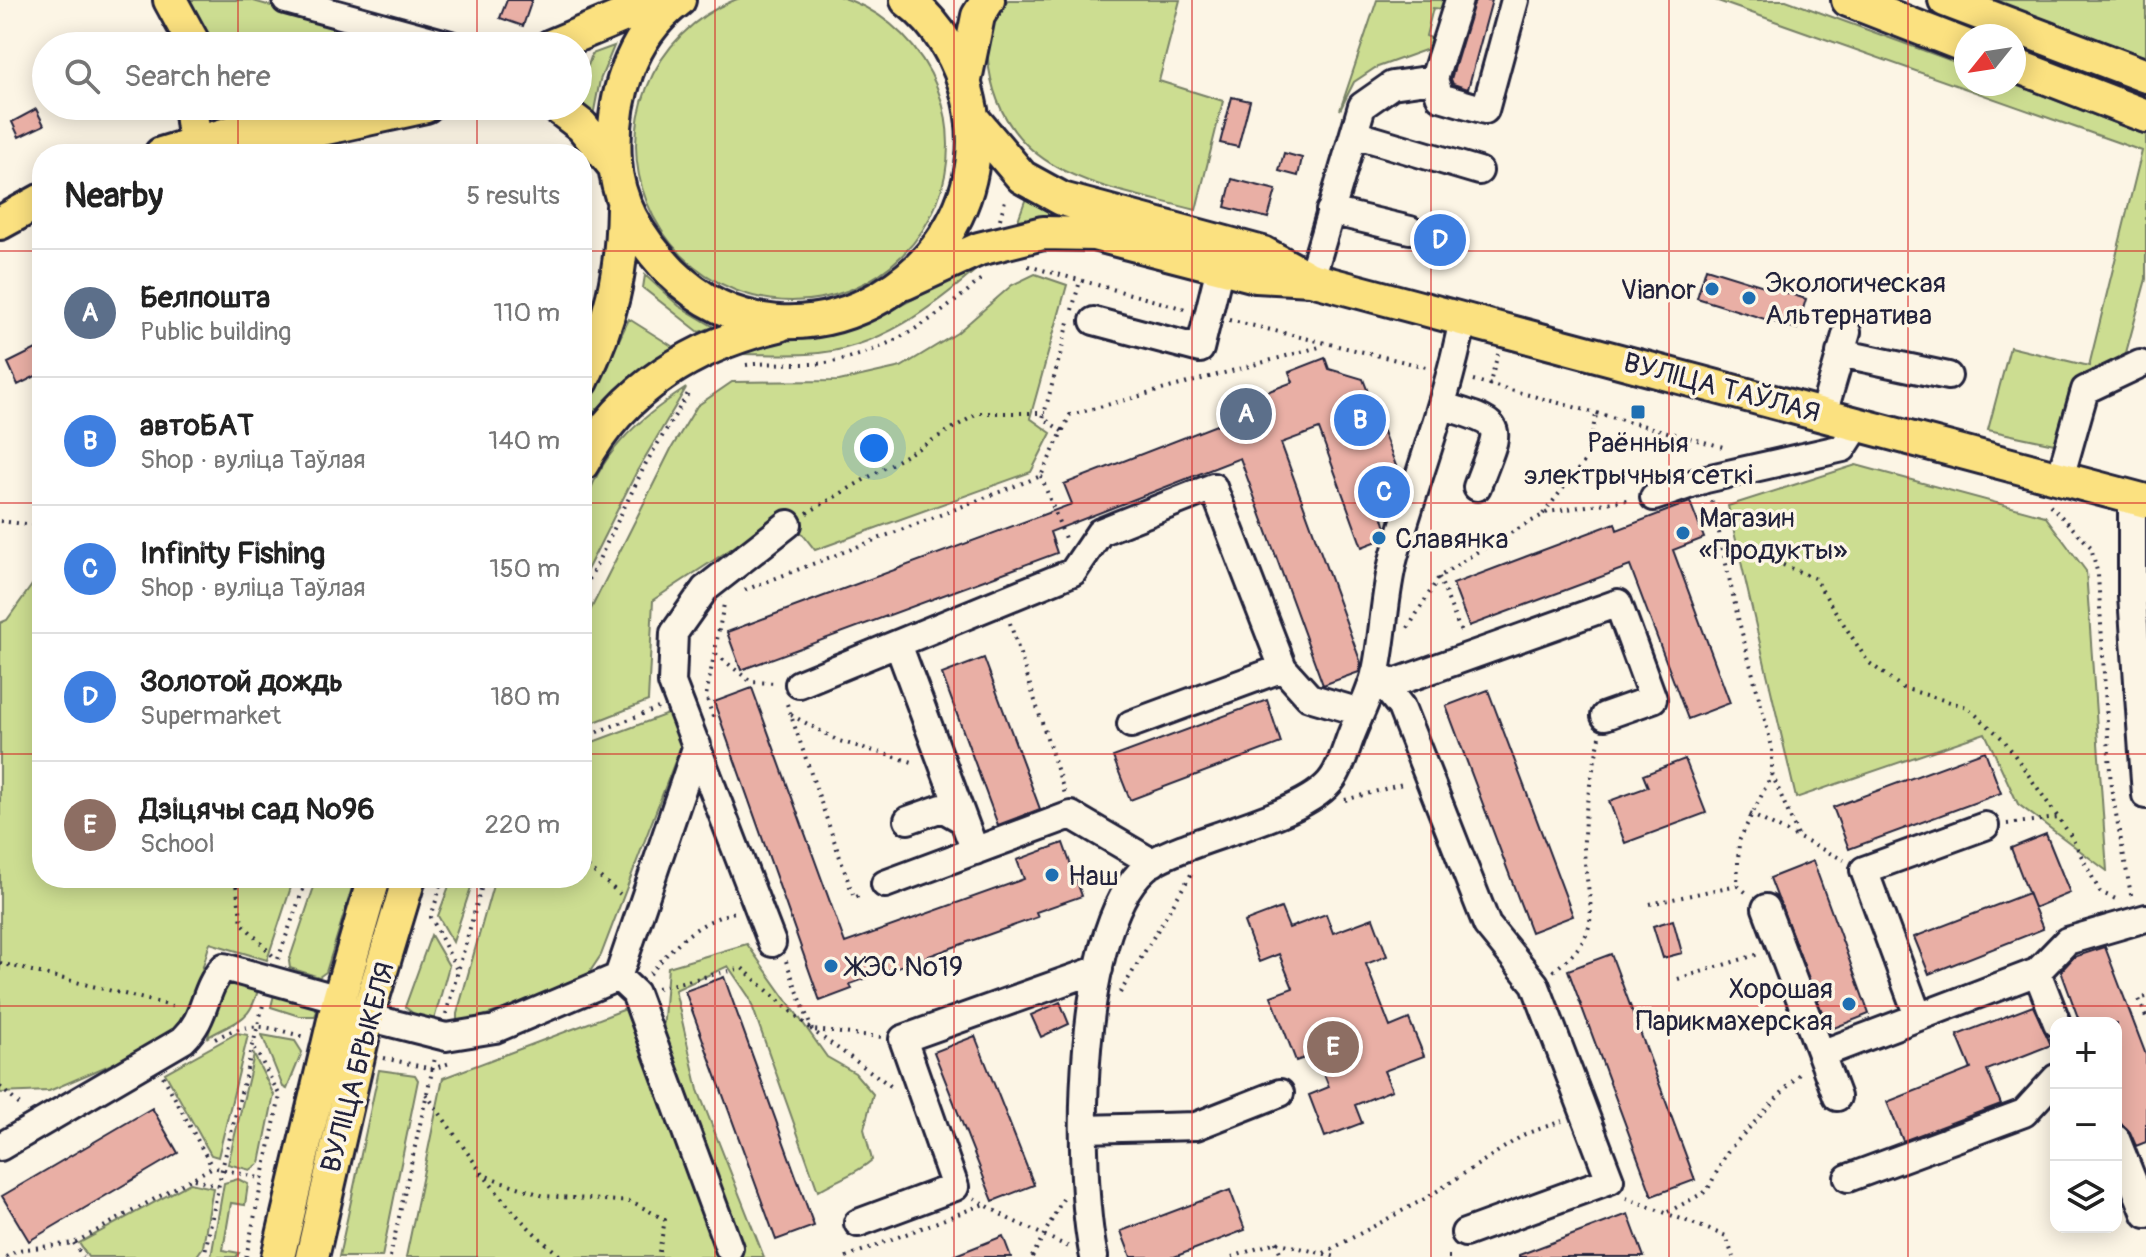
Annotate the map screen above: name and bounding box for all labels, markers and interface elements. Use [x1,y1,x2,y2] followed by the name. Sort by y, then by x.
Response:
[1954,24,2026,96] north arrow
[32,32,592,120] search box
[60,54,104,98] icon: search
[124,58,271,95] text: Search here
[64,175,163,218] text: Nearby
[466,180,560,212] text: 5 results
[1414,210,1466,270] pin: D
[1765,266,1946,333] place label: Экологическая Альтернатива
[1621,273,1696,308] place label: Vianor
[140,279,270,316] text: Белпошта
[1703,280,1721,298] marker: Vianor
[1740,289,1758,307] marker: Экологическая Альтернатива
[82,297,98,329] text: A
[493,297,560,329] text: 110 m
[140,316,291,348] text: Public building
[1620,345,1824,431] street label: ВУЛІЦА ТАЎЛАЯ
[1220,384,1272,444] pin: A
[1334,390,1386,450] pin: B
[1629,403,1647,421] marker: Раённыя электрычныя сеткі
[140,407,254,444] text: автоБАТ
[83,425,97,457] text: B
[488,425,560,457] text: 140 m
[1523,426,1753,493] place label: Раённыя электрычныя сеткі
[854,428,894,468] your location
[140,444,365,476] text: Shop · вуліца Таўлая
[1358,462,1410,522] pin: C
[1699,501,1847,568] place label: Магазин «Продукты»
[1395,522,1508,557] place label: Славянка
[1674,524,1692,542] marker: Магазин «Продукты»
[1370,529,1388,547] marker: Славянка
[140,535,325,572] text: Infinity Fishing
[82,553,98,585] text: C
[489,553,560,585] text: 150 m
[140,572,365,604] text: Shop · вуліца Таўлая
[140,663,343,700] text: Золотой дождь
[82,681,98,713] text: D
[490,681,560,713] text: 180 m
[140,700,281,732] text: Supermarket
[140,791,375,828] text: Дзіцячы сад №96
[83,809,97,841] text: E
[484,809,560,841] text: 220 m
[140,828,215,860] text: School
[1068,859,1119,894] place label: Наш
[1043,866,1061,884] marker: Наш
[843,950,963,985] place label: ЖЭС №19
[822,957,840,975] marker: ЖЭС №19
[314,959,403,1176] street label: ВУЛІЦА БРЫКЕЛЯ
[1636,972,1833,1039] place label: Хорошая Парикмахерская
[1840,995,1858,1013] marker: Хорошая Парикмахерская
[1307,1017,1359,1077] pin: E
[2050,1017,2122,1233] map controls
[2050,1017,2122,1089] button: +
[2050,1089,2122,1161] button: −
[2050,1161,2122,1233] button: layers

